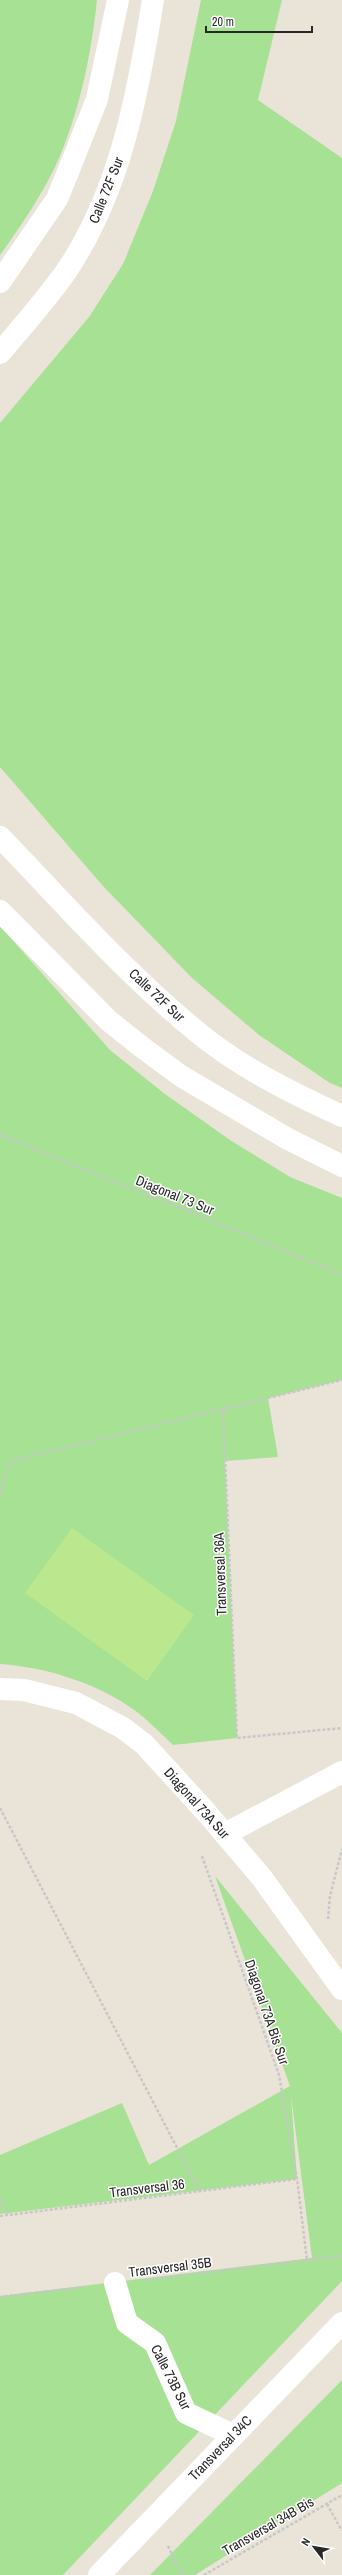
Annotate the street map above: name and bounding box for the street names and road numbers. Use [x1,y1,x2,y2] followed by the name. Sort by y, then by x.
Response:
[85,154,128,226] street label: Calle 72F Sur
[125,964,189,1026] street label: Calle 72F Sur
[133,1171,217,1219] street label: Diagonal 73 Sur
[210,1532,230,1616] street label: Transversal 36A
[160,1764,234,1843] street label: Diagonal 73A Sur
[241,1957,293,2067] street label: Diagonal 73A Bis Sur
[108,2174,186,2202] street label: Transversal 36
[128,2253,213,2281] street label: Transversal 35B
[147,2341,195,2413] street label: Calle 73B Sur
[184,2412,256,2484] street label: Transversal 34C
[219,2492,317,2560] street label: Transversal 34B Bis

